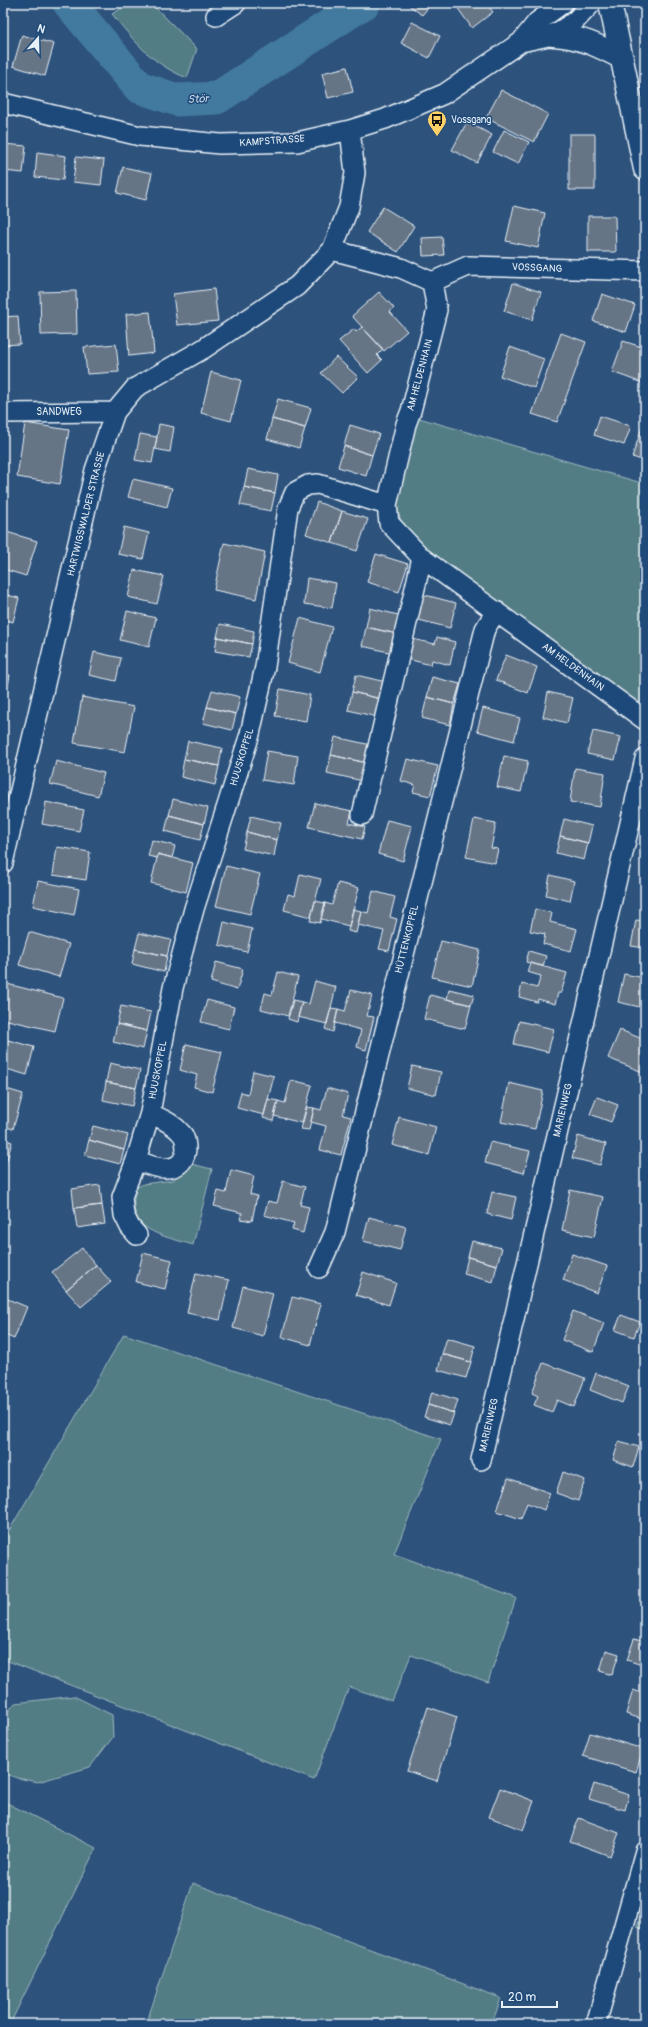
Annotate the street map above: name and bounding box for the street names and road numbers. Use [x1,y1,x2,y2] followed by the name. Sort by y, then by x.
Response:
[239,133,305,149] street label: KAMPSTRASSE
[512,261,563,275] street label: VOSSGANG
[405,338,435,412] street label: AM HELDENHAIN
[36,406,82,418] street label: SANDWEG
[65,450,107,578] street label: HARTWIGSWALDER STRASSE
[540,640,607,694] street label: AM HELDENHAIN
[228,726,257,787] street label: HUUSKOPPEL
[393,903,421,975] street label: HÜTTENKOPPEL
[146,1039,170,1100] street label: HUUSKOPPEL
[551,1082,575,1138] street label: MARIENWEG
[477,1397,501,1453] street label: MARIENWEG

